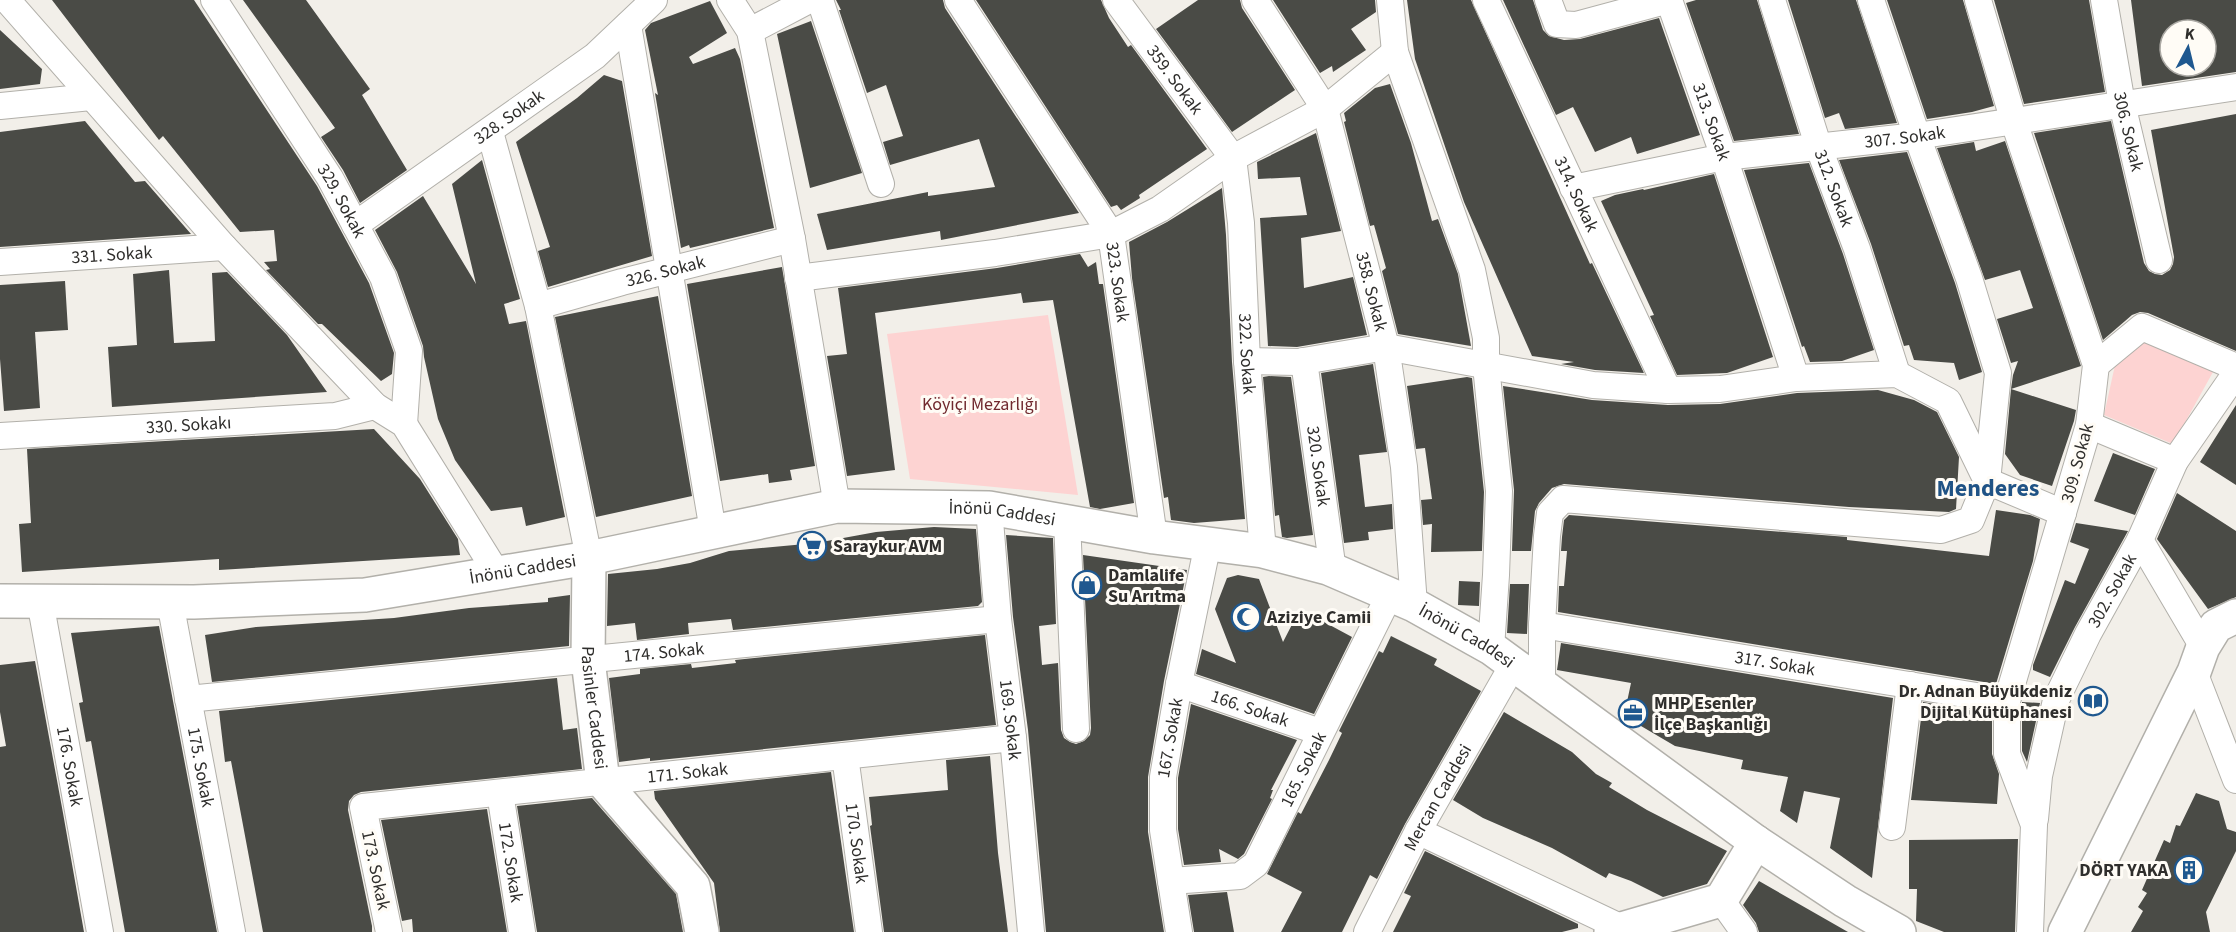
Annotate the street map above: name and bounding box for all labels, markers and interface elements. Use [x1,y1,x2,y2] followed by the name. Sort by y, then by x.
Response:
[2158,18,2218,78] north arrow
[2183,23,2196,46] text: K
[1140,40,1209,120] street label: 359. Sokak
[1686,80,1736,164] street label: 313. Sokak
[469,84,549,151] street label: 328. Sokak
[2107,90,2150,174] street label: 306. Sokak
[1863,120,1947,155] street label: 307. Sokak
[1808,146,1860,231] street label: 312. Sokak
[1548,152,1605,236] street label: 314. Sokak
[311,159,372,242] street label: 329. Sokak
[70,240,153,270] street label: 331. Sokak
[1099,240,1135,324] street label: 323. Sokak
[623,249,708,294] street label: 326. Sokak
[1349,249,1393,334] street label: 358. Sokak
[1232,313,1262,395] street label: 322. Sokak
[922,392,1038,417] park label: Köyiçi Mezarlığı
[145,410,232,440] street label: 330. Sokakı
[2055,421,2100,505] street label: 309. Sokak
[1300,424,1336,508] street label: 320. Sokak
[1936,471,2040,506] district label: Menderes
[948,495,1057,532] street label: İnönü Caddesi
[796,530,828,562] supermarket icon: Saraykur AVM
[833,534,942,559] place label: Saraykur AVM
[468,548,578,591] street label: İnönü Caddesi
[2082,549,2143,632] street label: 302. Sokak
[1108,563,1186,609] place label: Damlalife Su Arıtma
[1071,569,1103,601] shop icon: Damlalife Su Arıtma
[1414,598,1520,674] street label: İnönü Caddesi
[1230,601,1262,633] mosque icon: Aziziye Camii
[1266,605,1371,630] place label: Aziziye Camii
[622,636,705,669] street label: 174. Sokak
[1733,645,1817,682] street label: 317. Sokak
[575,646,613,771] street label: Pasinler Caddesi
[993,678,1027,761] street label: 169. Sokak
[1898,679,2072,725] place label: Dr. Adnan Büyükdeniz Dijital Kütüphanesi
[1207,684,1292,734] street label: 166. Sokak
[2077,685,2109,717] library icon: Dr. Adnan Büyükdeniz Dijital Kütüphanesi
[1654,691,1768,737] place label: MHP Esenler İlçe Başkanlığı
[1151,696,1189,780] street label: 167. Sokak
[1617,697,1649,729] office icon: MHP Esenler İlçe Başkanlığı
[50,724,89,809] street label: 176. Sokak
[181,725,220,809] street label: 175. Sokak
[1274,727,1333,811] street label: 165. Sokak
[1398,740,1478,855] street label: Mercan Caddesi
[646,756,729,790] street label: 171. Sokak
[839,801,874,885] street label: 170. Sokak
[492,820,529,904] street label: 172. Sokak
[355,828,396,912] street label: 173. Sokak
[2173,854,2205,886] building icon: DÖRT YAKA
[2079,858,2169,883] place label: DÖRT YAKA

